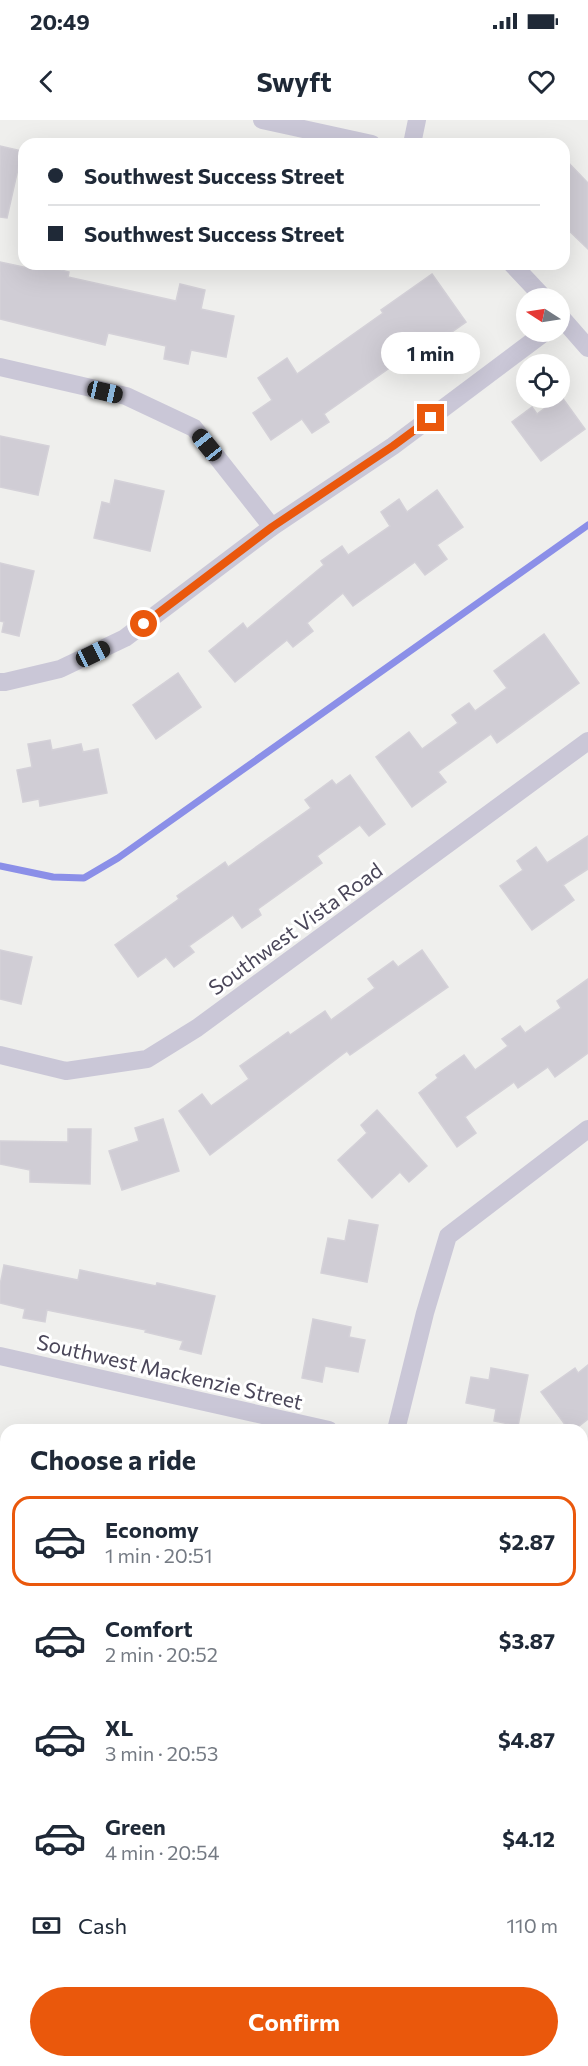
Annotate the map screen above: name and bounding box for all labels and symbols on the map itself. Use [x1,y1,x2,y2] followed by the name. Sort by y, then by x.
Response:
[516,288,570,342] north arrow
[382,331,480,373] callout: 1 min
[85,379,125,405] car
[417,404,444,431] route end
[189,425,225,465] car
[130,610,157,637] route start
[73,638,113,670] car
[203,857,387,999] street label: Southwest Vista Road
[35,1328,305,1414] street label: Southwest Mackenzie Street

